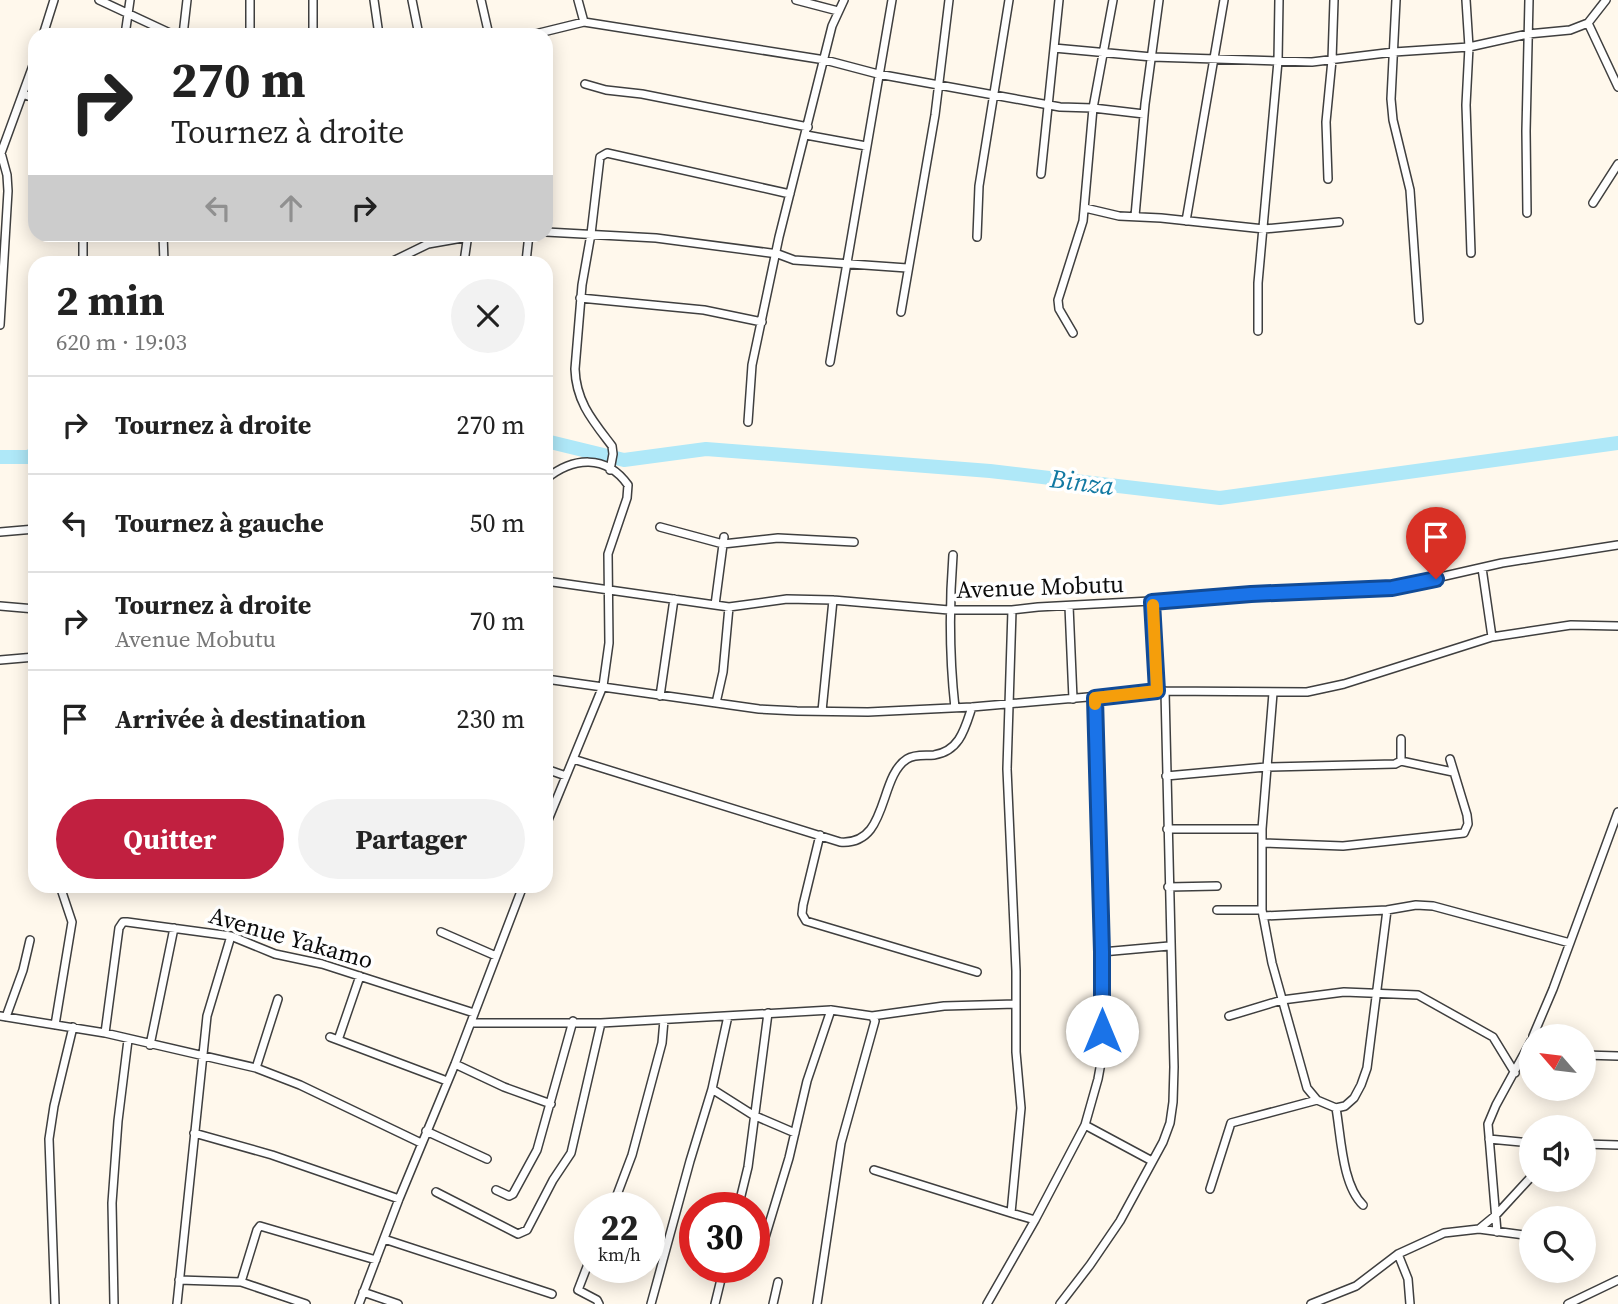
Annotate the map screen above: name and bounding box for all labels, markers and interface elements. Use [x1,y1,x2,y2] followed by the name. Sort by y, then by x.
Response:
[171,46,306,113] text: 270 m
[56,56,147,147] icon: right
[171,110,404,154] text: Tournez à droite
[199,189,237,227] icon: left
[272,189,310,227] icon: ahead
[345,189,383,227] icon: right
[56,271,165,329] text: 2 min
[451,279,525,353] button: close
[56,326,187,358] text: 620 m · 19:03
[56,406,94,444] icon: right
[115,407,311,443] text: Tournez à droite
[457,407,525,443] text: 270 m
[1047,460,1116,504] water label: Binza
[56,504,94,542] icon: left
[115,505,324,541] text: Tournez à gauche
[470,505,525,541] text: 50 m
[1406,507,1466,579] pin
[1417,518,1455,556] icon: arrive
[956,567,1124,606] street label: Avenue Mobutu
[115,587,311,623] text: Tournez à droite
[56,602,94,640] icon: right
[470,603,525,639] text: 70 m
[115,623,276,655] text: Avenue Mobutu
[56,700,94,738] icon: arrive
[115,701,366,737] text: Arrivée à destination
[457,701,525,737] text: 230 m
[56,799,284,879] button: Quitter
[298,799,525,879] button: Partager
[205,898,377,977] street label: Avenue Yakamo
[1065,994,1139,1068] position arrow
[1519,1024,1596,1101] north arrow
[1519,1024,1596,1283] map controls
[1519,1115,1596,1192] button: sound
[679,1192,770,1283] speed limit sign: 30
[601,1204,638,1252] text: 22
[1519,1206,1596,1283] button: search
[598,1242,641,1267] text: km/h

